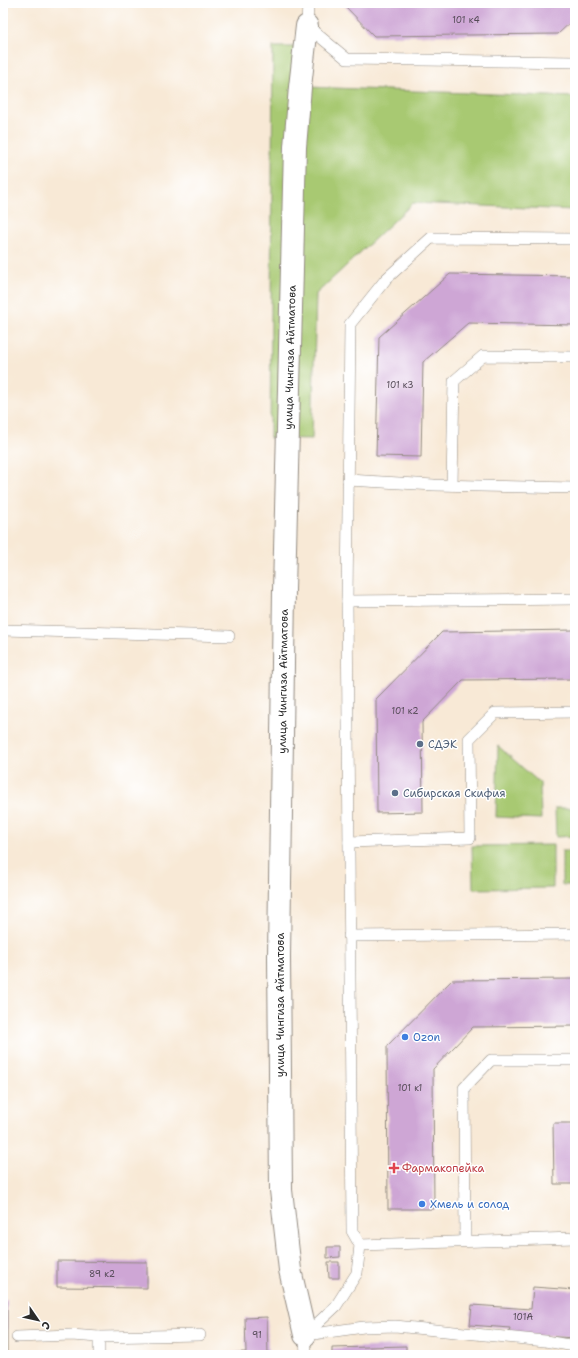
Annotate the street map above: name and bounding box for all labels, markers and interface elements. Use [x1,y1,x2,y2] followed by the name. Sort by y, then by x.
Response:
[452,14,480,26] house number: 101 к4
[281,285,300,430] street label: улица Чингиза Айтматова
[386,379,414,391] house number: 101 к3
[275,609,292,754] street label: улица Чингиза Айтматова
[391,705,419,717] house number: 101 к2
[428,737,457,752] place label: СДЭК
[415,739,425,749] marker: СДЭК
[403,786,505,801] place label: Сибирская Скифия
[390,788,400,798] marker: Сибирская Скифия
[273,933,288,1077] street label: улица Чингиза Айтматова
[413,1030,441,1045] place label: Ozon
[400,1032,410,1042] marker: Ozon
[398,1082,422,1094] house number: 101 к1
[402,1161,484,1176] place label: Фармакопейка
[389,1163,399,1173] marker: Фармакопейка
[430,1197,509,1212] place label: Хмель и солод
[417,1199,427,1209] marker: Хмель и солод
[89,1268,115,1280] house number: 89 к2
[18,1300,58,1340] north arrow
[513,1311,533,1323] house number: 101А
[38,1318,54,1333] text: С
[252,1329,262,1341] house number: 91

